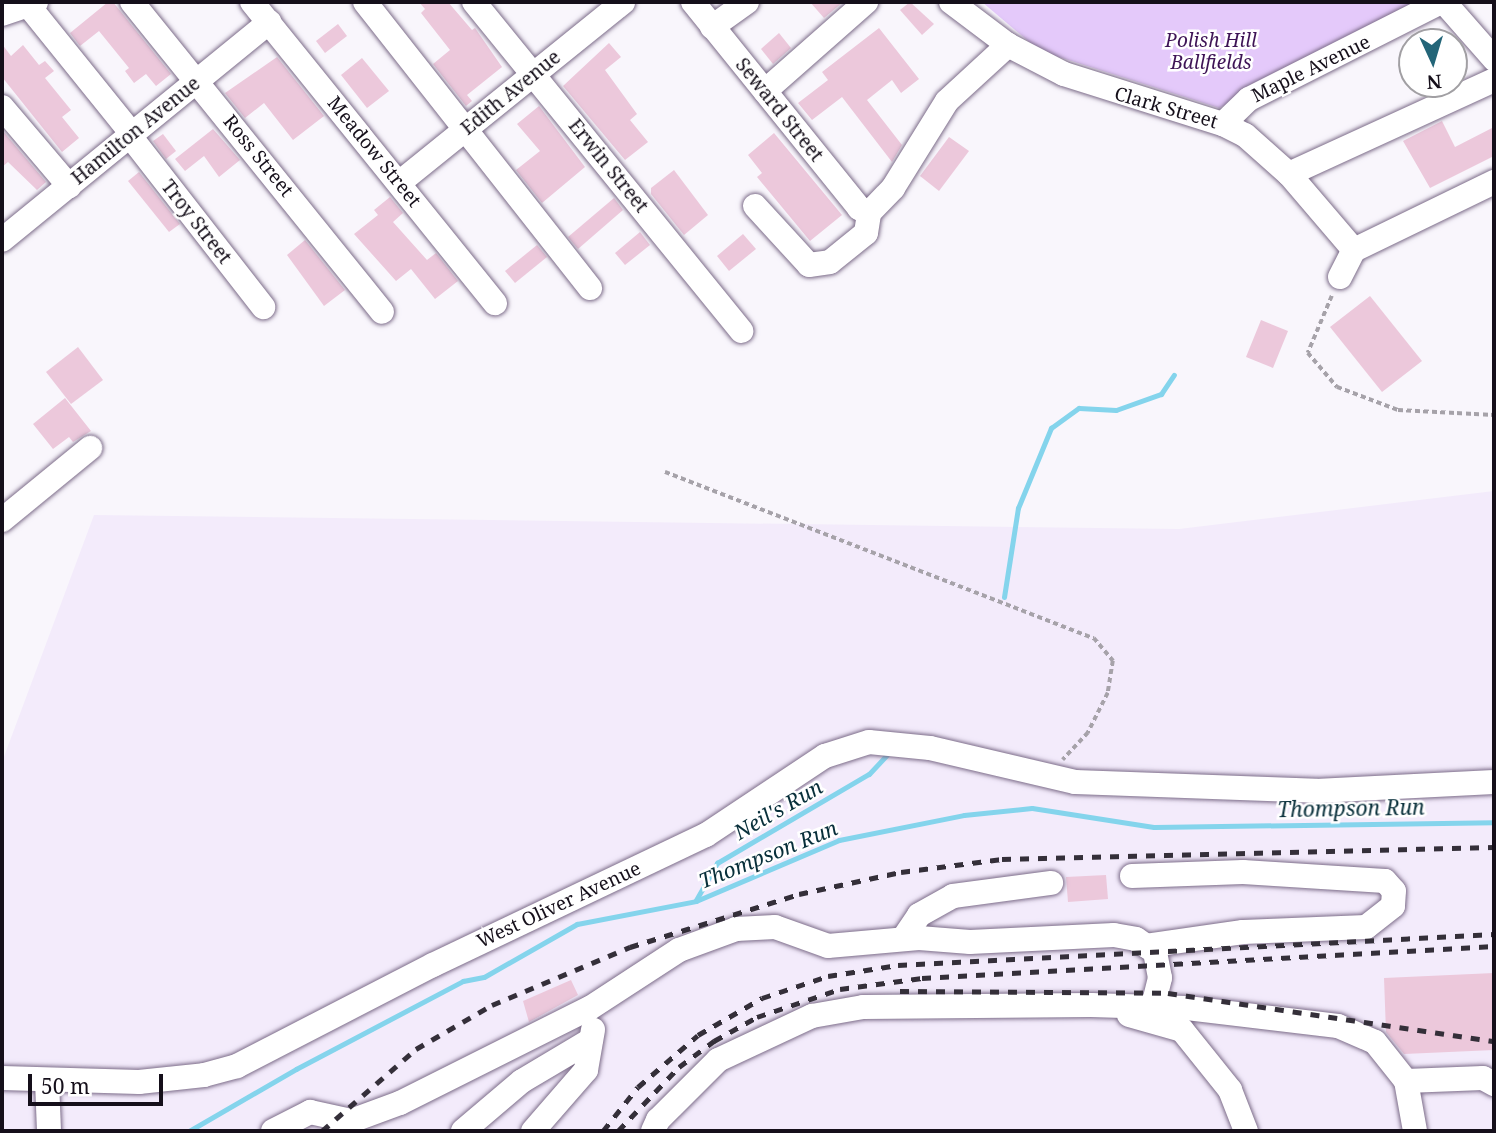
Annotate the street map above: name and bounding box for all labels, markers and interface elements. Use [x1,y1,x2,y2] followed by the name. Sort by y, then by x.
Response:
[1398,28,1468,98] north arrow
[1165,30,1257,74] park label: Polish Hill Ballfields
[1248,30,1374,108] street label: Maple Avenue
[457,46,565,140] street label: Edith Avenue
[730,54,828,166] street label: Seward Street
[1426,68,1443,95] text: N
[67,72,205,190] street label: Hamilton Avenue
[1112,82,1220,134] street label: Clark Street
[322,92,426,212] street label: Meadow Street
[218,111,298,201] street label: Ross Street
[563,115,653,217] street label: Erwin Street
[156,176,236,268] street label: Troy Street
[729,774,827,844] water label: Neil's Run
[1277,794,1425,822] water label: Thompson Run
[695,815,841,893] water label: Thompson Run
[473,857,645,953] street label: West Oliver Avenue
[32,1060,166,1104] scale bar
[41,1072,90,1100] text: 50 m

